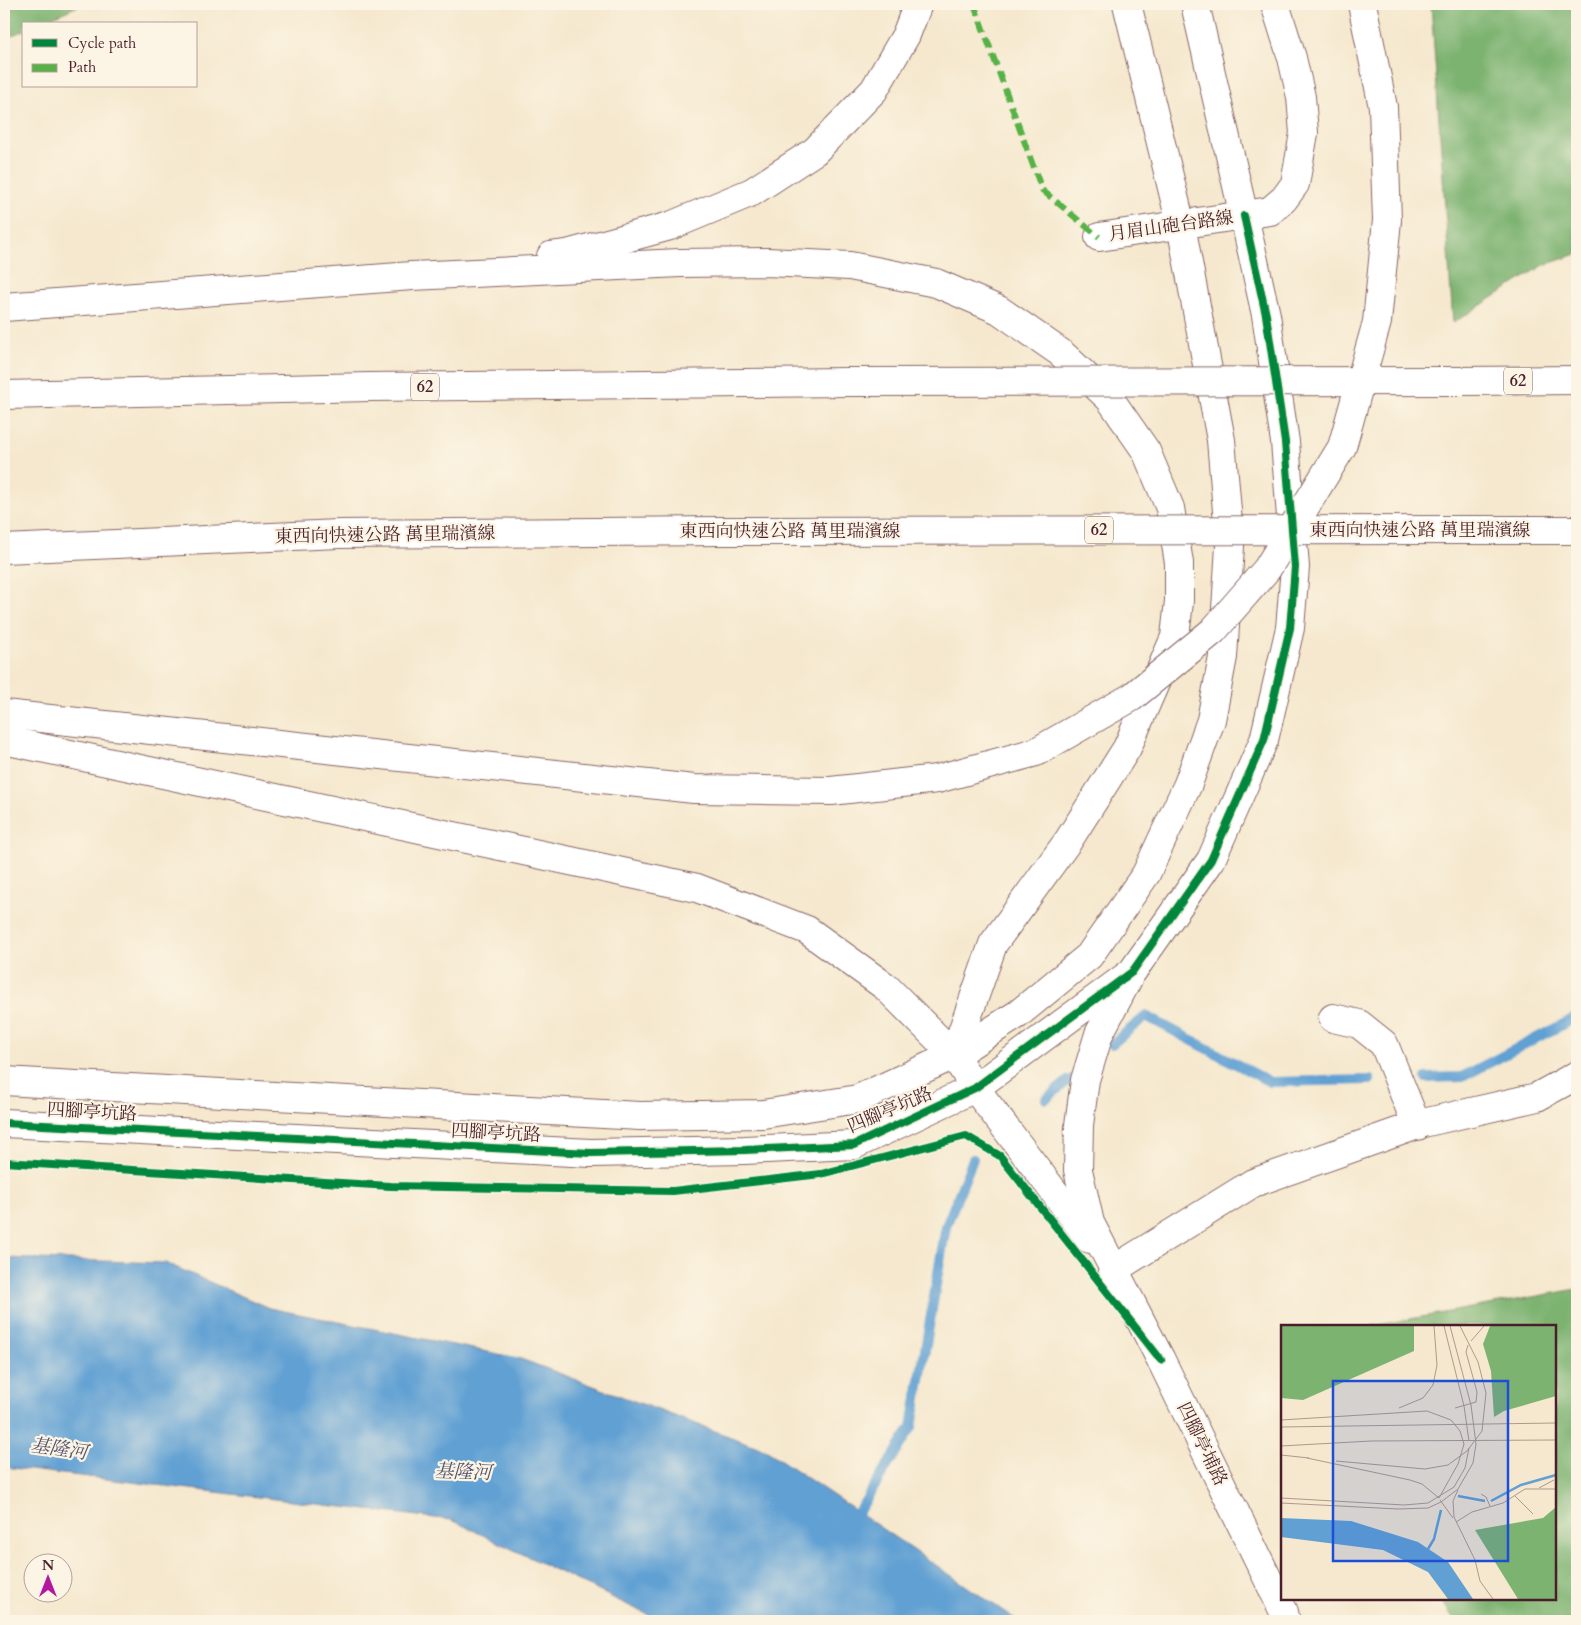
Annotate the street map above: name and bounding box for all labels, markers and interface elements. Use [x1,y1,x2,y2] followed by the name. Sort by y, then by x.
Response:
[22,22,198,88] legend
[68,33,137,53] text: Cycle path
[68,57,97,77] text: Path
[1107,205,1235,247] street label: 月眉山砲台路線
[1504,368,1532,394] road number: 62
[411,374,439,401] road number: 62
[1085,516,1113,544] road number: 62
[1310,518,1530,543] street label: 東西向快速公路 萬里瑞濱線
[680,519,900,544] street label: 東西向快速公路 萬里瑞濱線
[274,521,496,549] street label: 東西向快速公路 萬里瑞濱線
[844,1081,936,1139] street label: 四腳亭坑路
[46,1097,138,1127] street label: 四腳亭坑路
[450,1118,542,1148] street label: 四腳亭坑路
[1281,1325,1556,1600] inset map
[1171,1398,1233,1490] street label: 四腳亭埔路
[29,1432,92,1466] water label: 基隆河
[434,1458,495,1486] water label: 基隆河
[22,1552,72,1602] north arrow
[42,1556,54,1575] text: N

